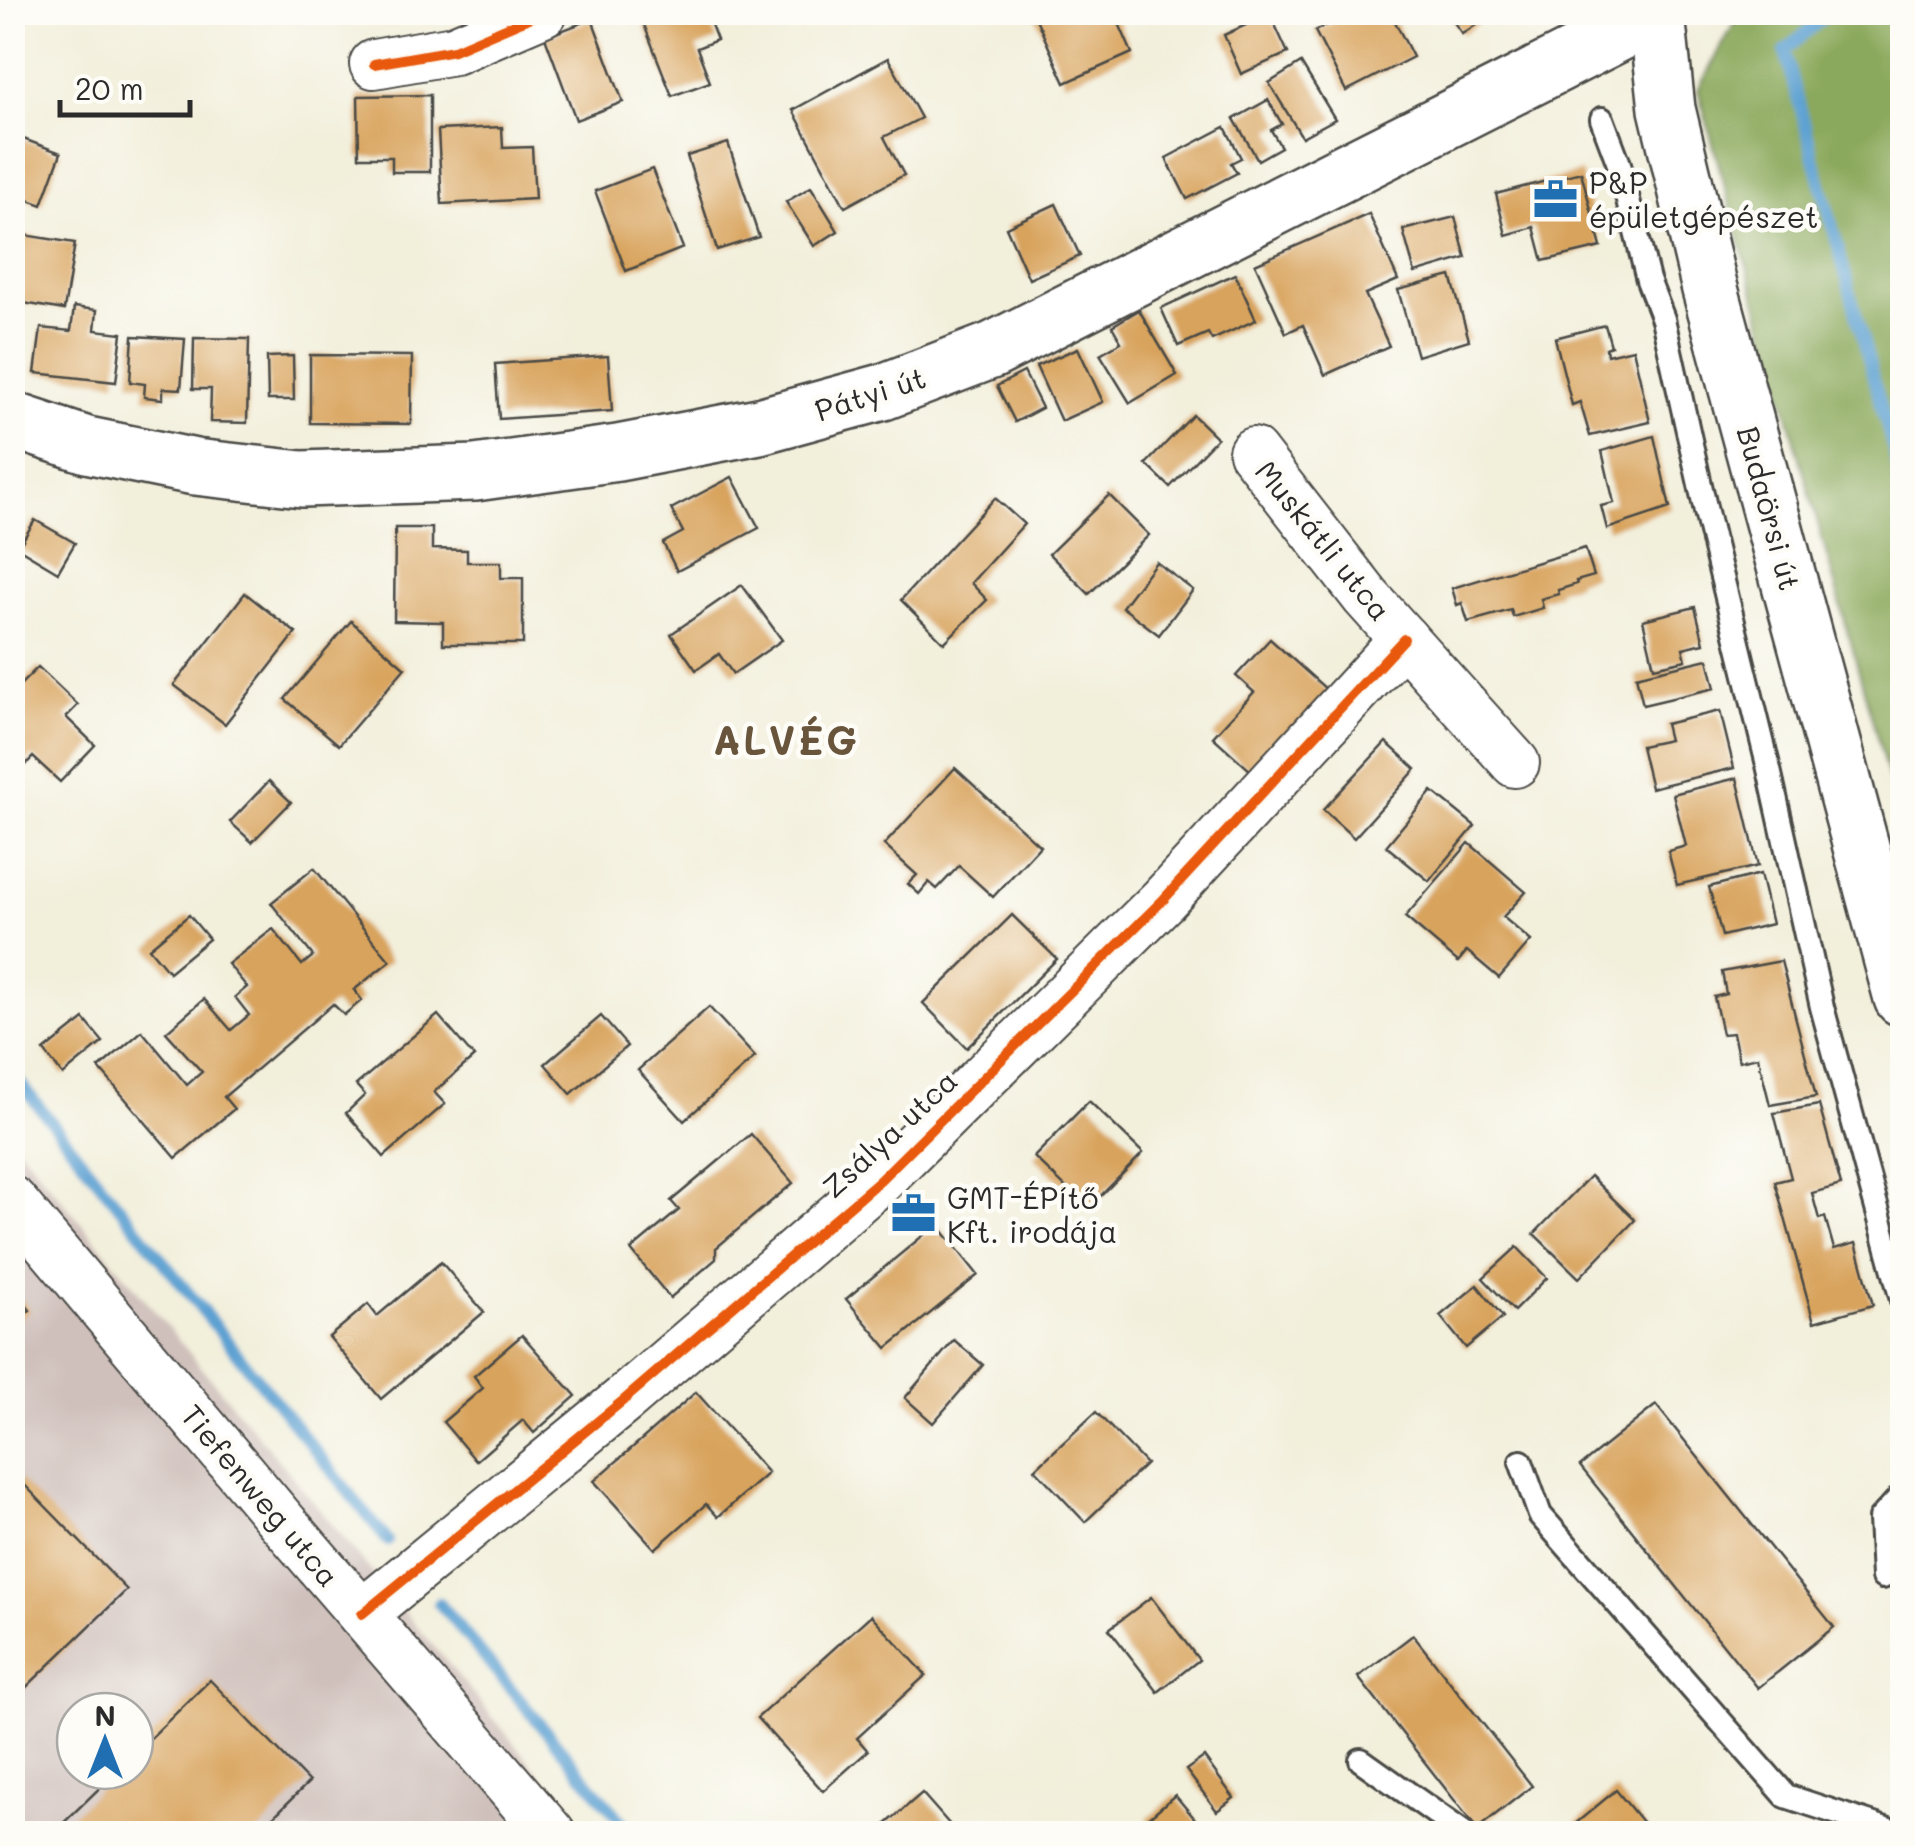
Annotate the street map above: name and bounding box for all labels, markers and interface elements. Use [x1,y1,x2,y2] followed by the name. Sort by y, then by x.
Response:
[60,55,190,117] scale bar
[75,68,144,108] text: 20 m
[1589,162,1818,236] place label: P&P épületgépészet
[1532,175,1580,223] office icon: P&P épületgépészet
[809,356,931,430] street label: Pátyi út
[1729,421,1811,595] street label: Budaörsi út
[1247,452,1401,628] street label: Muskátli utca
[713,713,859,765] district label: ALVÉG
[813,1060,965,1206] street label: Zsálya utca
[947,1177,1117,1251] place label: GMT-ÉPítő Kft. irodája
[890,1190,938,1238] office icon: GMT-ÉPítő Kft. irodája
[173,1396,349,1594] street label: Tiefenweg utca
[55,1691,155,1791] north arrow
[94,1697,116,1733] text: N

